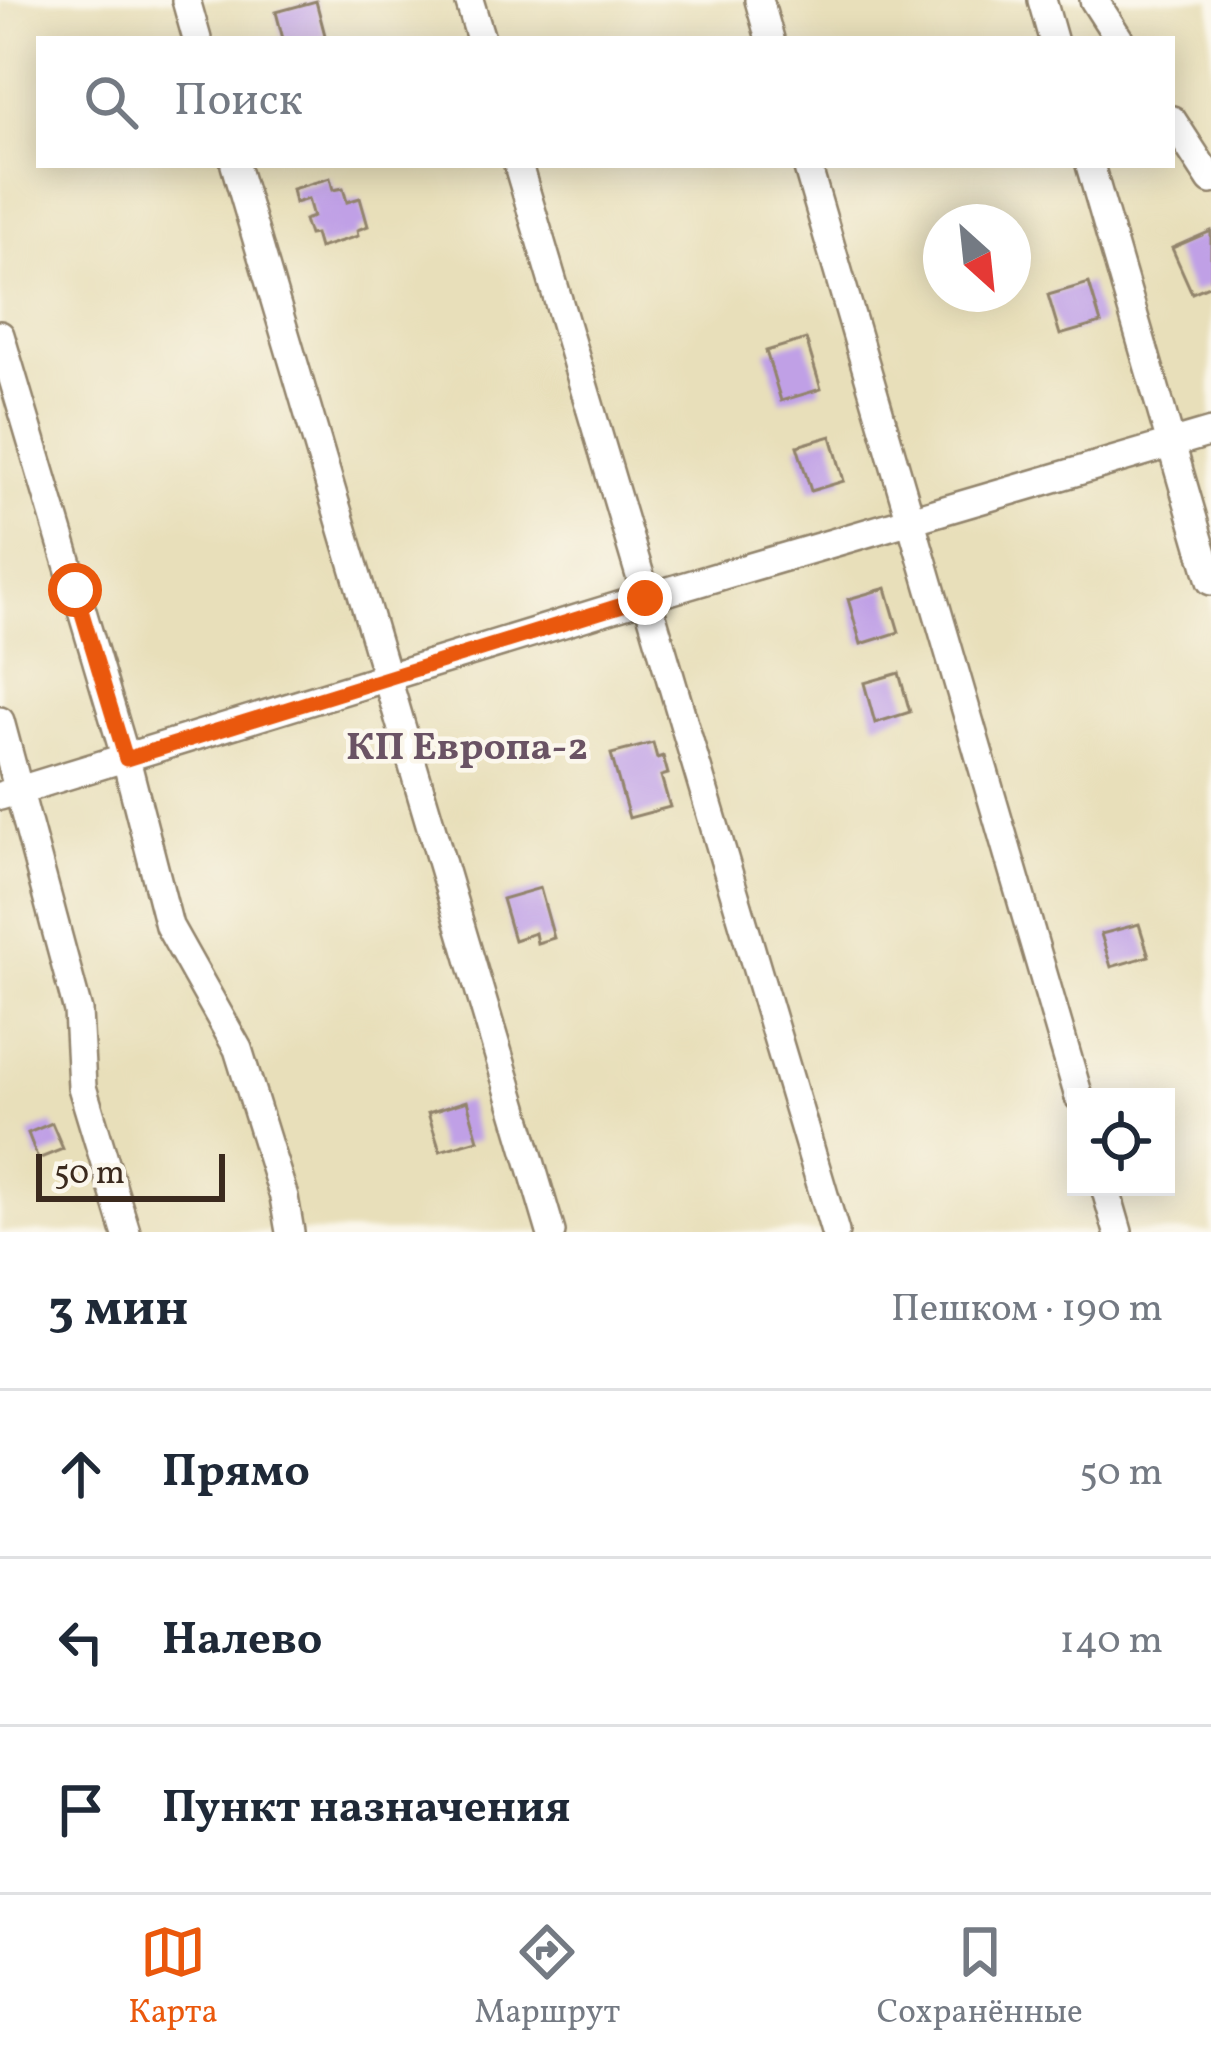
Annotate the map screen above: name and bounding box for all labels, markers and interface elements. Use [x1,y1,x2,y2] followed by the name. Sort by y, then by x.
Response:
[36,36,1175,168] search box
[78,69,144,135] icon: search
[174,71,303,134] text: Поиск
[923,204,1031,312] north arrow
[48,563,102,617] route start
[618,571,672,625] route end
[346,722,588,776] district label: КП Европа-2
[1067,1088,1175,1196] map controls
[1067,1088,1175,1196] button: locate
[36,1148,225,1201] scale bar
[54,1152,125,1198] text: 50 m
[48,1275,188,1346] text: 3 мин
[891,1283,1163,1337] text: Пешком · 190 m
[48,1441,114,1507] icon: ahead
[162,1442,310,1505] text: Прямо
[1079,1447,1163,1501] text: 50 m
[48,1609,114,1675] icon: left
[162,1610,323,1673] text: Налево
[1060,1615,1163,1669] text: 140 m
[48,1777,114,1843] icon: arrive
[162,1778,571,1841] text: Пункт назначения
[128,1919,218,2037] tab: Карта
[475,1919,620,2037] tab: Маршрут
[877,1919,1083,2037] tab: Сохранённые

